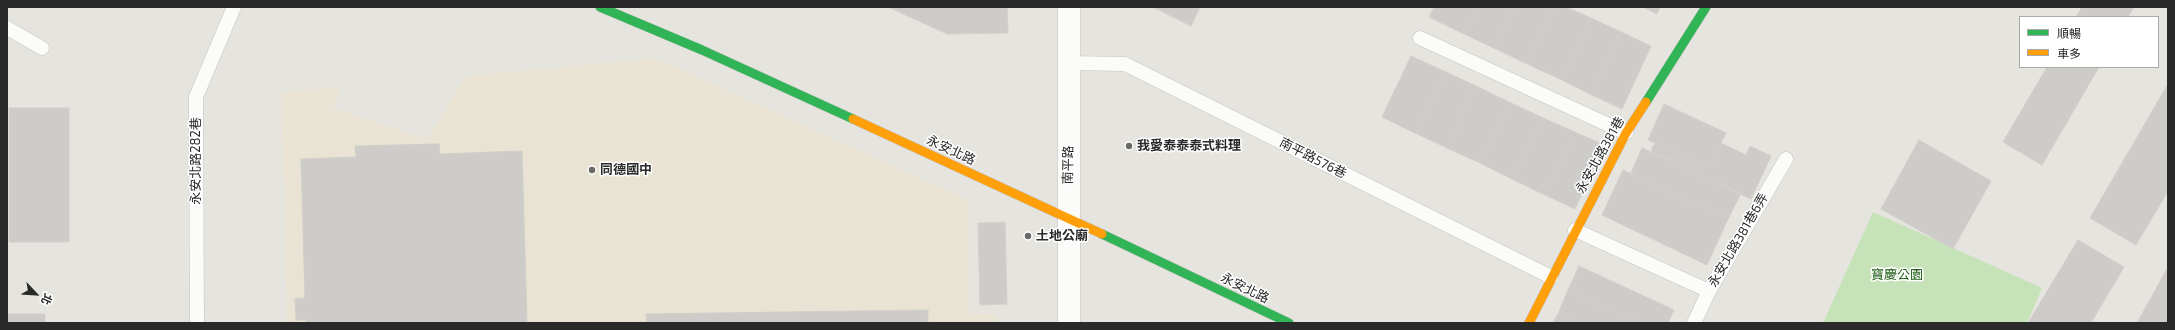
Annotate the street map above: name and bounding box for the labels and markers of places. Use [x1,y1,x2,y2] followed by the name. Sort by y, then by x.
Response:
[1137,138,1241,154] place label: 我愛泰泰泰式料理
[1124,141,1134,151] marker: 我愛泰泰泰式料理
[600,162,652,178] place label: 同德國中
[587,165,597,175] marker: 同德國中
[1036,228,1088,244] place label: 土地公廟
[1023,231,1033,241] marker: 土地公廟

